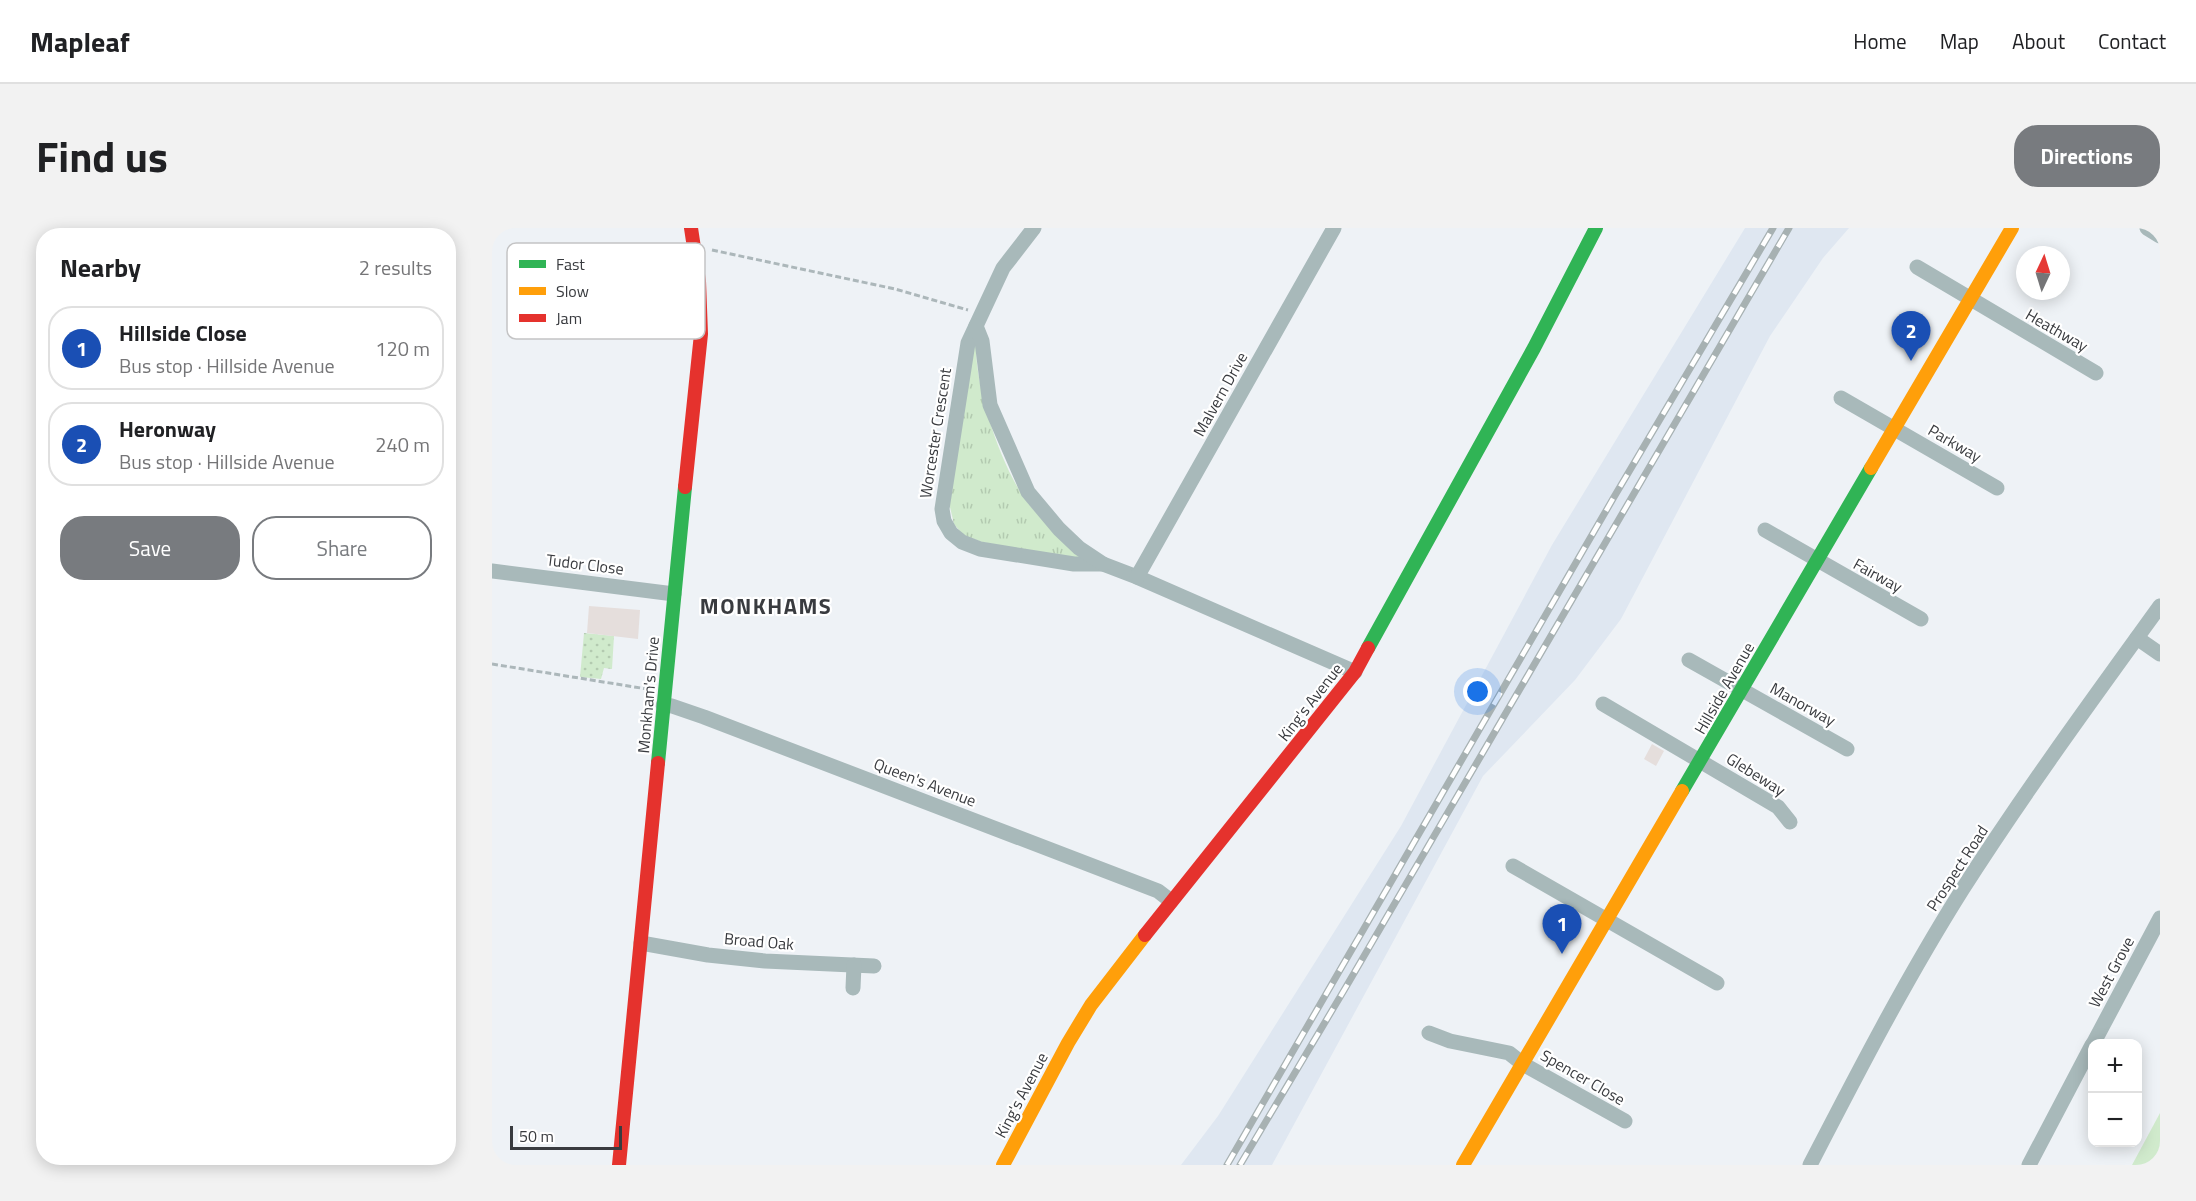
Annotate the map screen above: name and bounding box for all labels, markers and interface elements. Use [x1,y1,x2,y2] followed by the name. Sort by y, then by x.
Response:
[30,20,130,63] text: Mapleaf
[1853,25,1907,57] text: Home
[1940,25,1979,57] text: Map
[2012,25,2065,57] text: About
[2098,25,2166,57] text: Contact
[36,124,168,188] text: Find us
[2014,125,2160,187] button: Directions
[507,243,705,339] legend
[2016,246,2070,300] north arrow
[60,248,141,287] text: Nearby
[359,252,432,283] text: 2 results
[556,252,585,276] text: Fast
[556,279,589,303] text: Slow
[2021,302,2093,358] street label: Heathway
[556,306,582,330] text: Jam
[1892,312,1930,361] pin: 2
[119,316,247,350] text: Hillside Close
[76,333,87,364] text: 1
[375,333,430,364] text: 120 m
[1187,347,1253,441] street label: Malvern Drive
[119,350,335,381] text: Bus stop · Hillside Avenue
[913,366,957,500] street label: Worcester Crescent
[119,412,216,446] text: Heronway
[1924,418,1987,468] street label: Parkway
[76,429,87,460] text: 2
[375,429,430,460] text: 240 m
[119,446,335,477] text: Bus stop · Hillside Avenue
[60,516,240,580] button: Save
[252,516,432,580] button: Share
[545,547,625,581] street label: Tudor Close
[1849,552,1907,598] street label: Fairway
[700,589,832,623] district label: MONKHAMS
[631,636,665,754] street label: Monkham's Drive
[1688,638,1760,738] street label: Hillside Avenue
[1272,658,1348,746] street label: King's Avenue
[1766,676,1840,732] street label: Manorway
[1463,677,1492,706] your location
[1722,746,1790,802] street label: Glebeway
[870,751,980,813] street label: Queen's Avenue
[1920,820,1994,916] street label: Prospect Road
[1542,904,1582,954] pin: 1
[723,926,795,956] street label: Broad Oak
[2082,932,2140,1012] street label: West Grove
[2088,1039,2142,1147] map controls
[2088,1039,2142,1093] button: +
[1536,1043,1630,1111] street label: Spencer Close
[988,1048,1054,1142] street label: King's Avenue
[2088,1093,2142,1147] button: −
[510,1123,622,1150] scale bar
[519,1124,554,1148] text: 50 m

